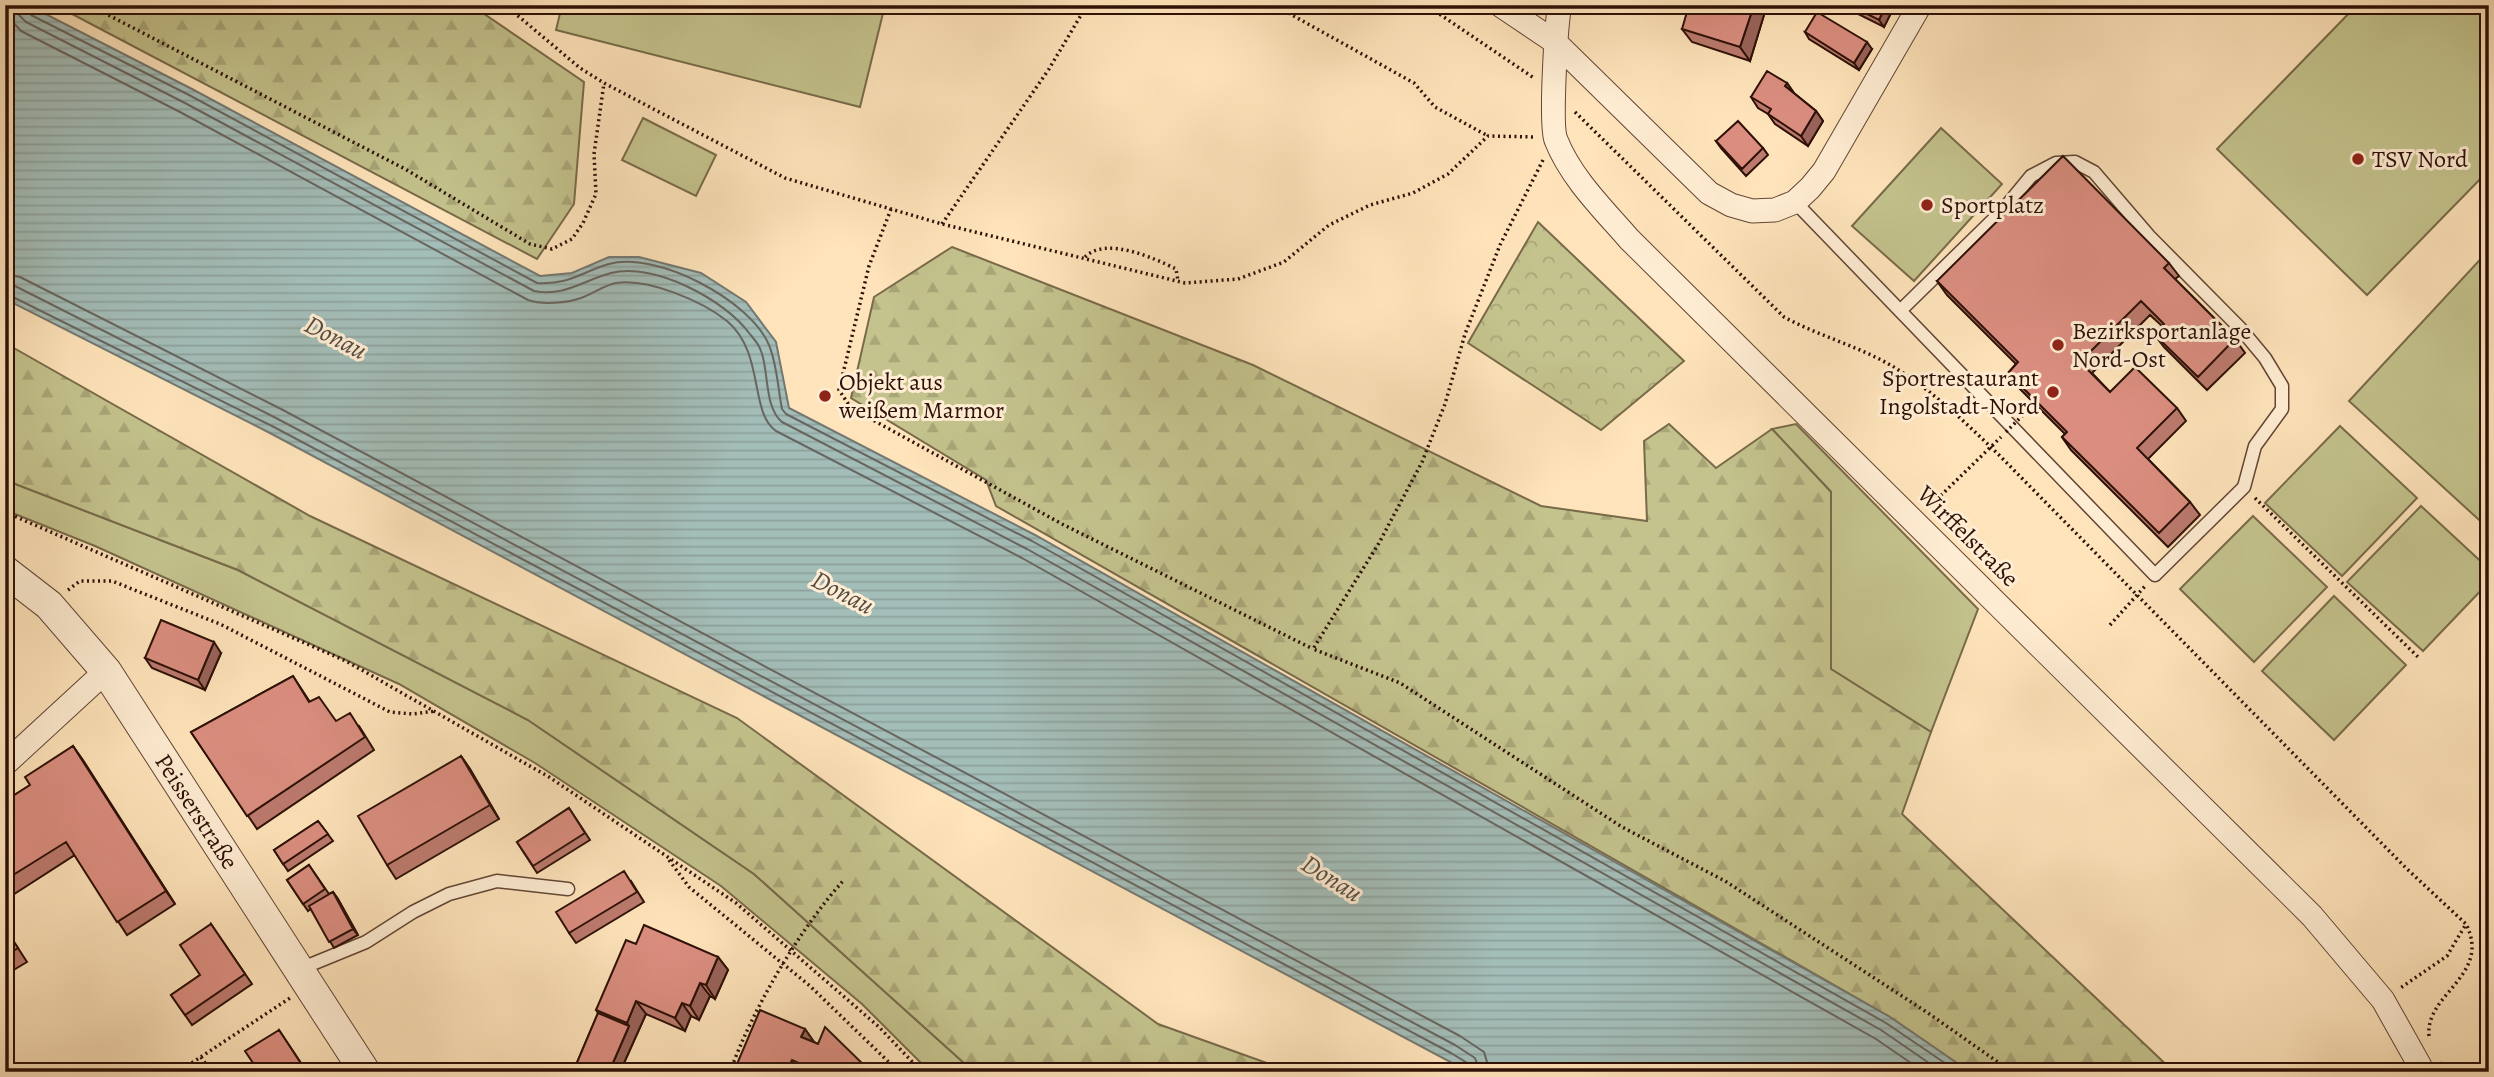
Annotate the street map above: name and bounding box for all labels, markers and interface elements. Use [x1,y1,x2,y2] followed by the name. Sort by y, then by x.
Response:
[2372,143,2468,175] place label: TSV Nord
[2350,151,2366,167] marker: TSV Nord
[1941,189,2044,221] place label: Sportplatz
[1919,197,1935,213] marker: Sportplatz
[299,307,373,368] water label: Donau
[2072,315,2251,375] place label: Bezirksportanlage Nord-Ost
[2050,337,2066,353] marker: Bezirksportanlage Nord-Ost
[1879,362,2039,422] place label: Sportrestaurant Ingolstadt-Nord
[838,366,1004,426] place label: Objekt aus weißem Marmor
[2045,384,2061,400] marker: Sportrestaurant Ingolstadt-Nord
[817,388,833,404] marker: Objekt aus weißem Marmor
[1910,478,2026,594] street label: Wirffelstraße
[806,562,880,623] water label: Donau
[148,747,246,875] street label: Peisserstraße
[1295,846,1369,911] water label: Donau

